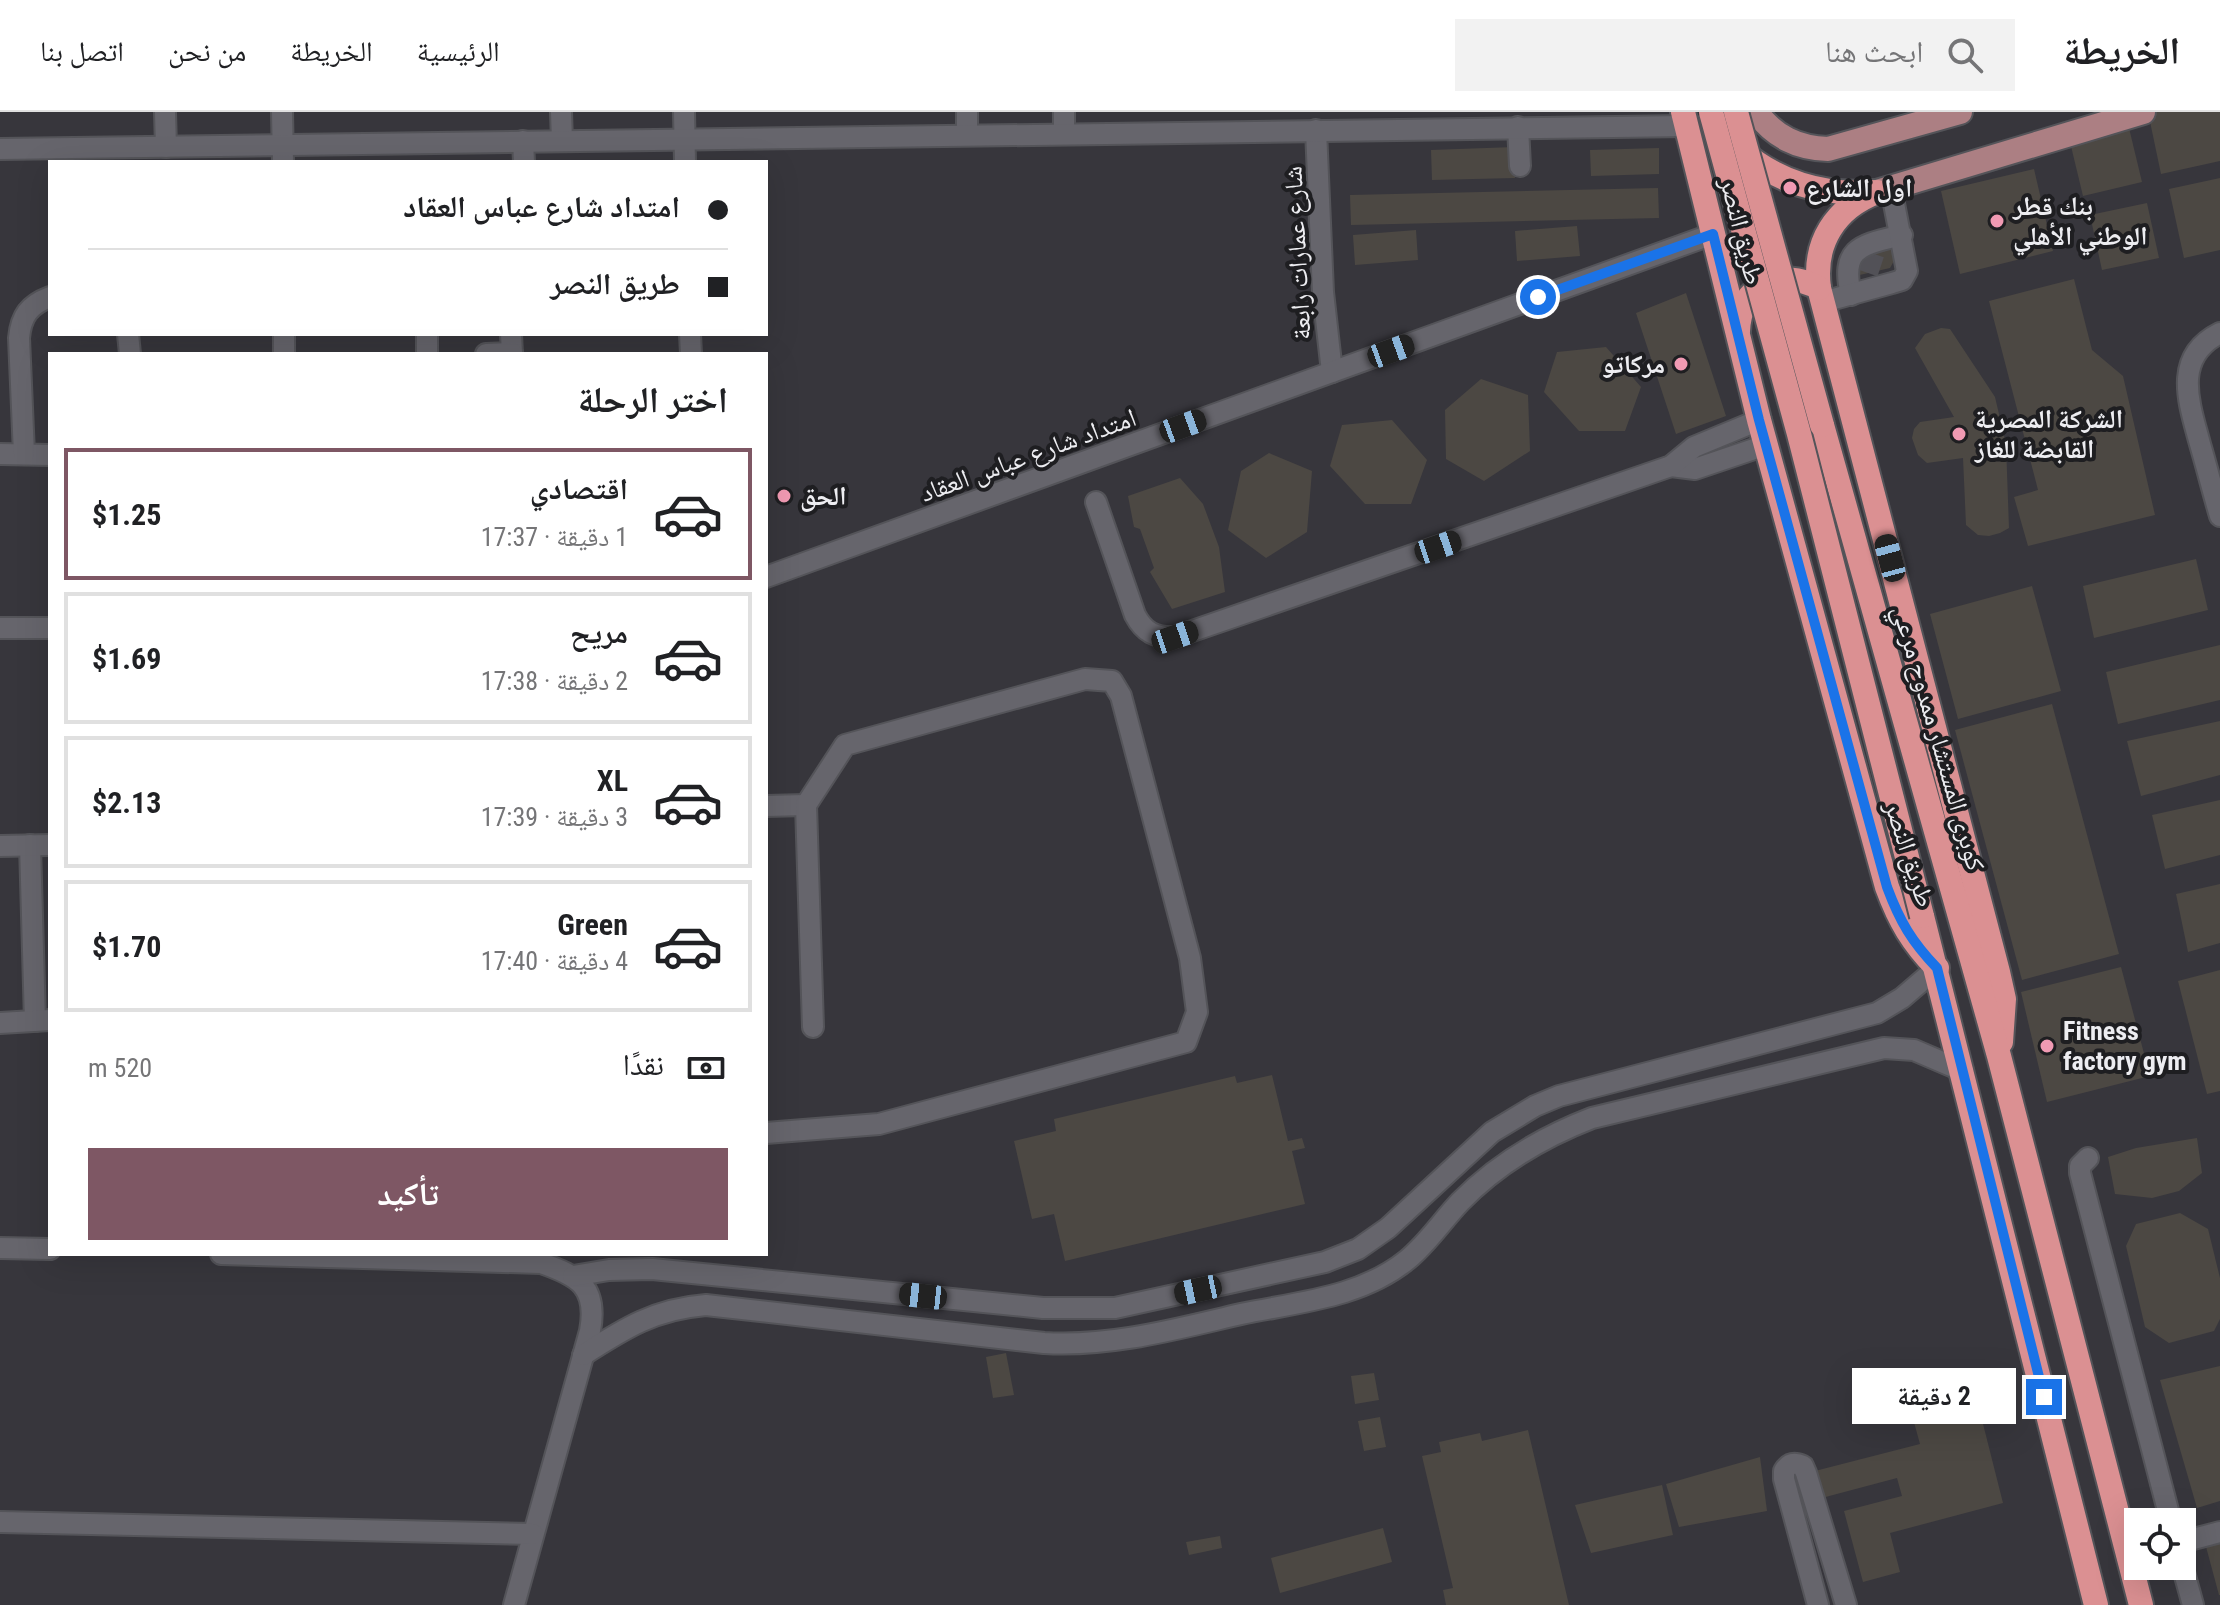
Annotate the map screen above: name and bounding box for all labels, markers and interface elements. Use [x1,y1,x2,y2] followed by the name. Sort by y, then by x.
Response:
[1455,19,2015,91] search box
[2063,29,2180,73] text: الخريطة
[1943,33,1987,77] icon: search
[1825,34,1923,69] text: ابحث هنا
[40,35,124,68] text: اتصل بنا
[168,35,246,68] text: من نحن
[290,35,373,68] text: الخريطة
[417,35,500,68] text: الرئيسية
[1277,165,1318,341] street label: شارع عمارات رابعة
[1713,173,1770,288] street label: طريق النصر
[1806,173,1912,205] place label: اول الشارع
[1781,179,1799,197] marker: اول الشارع
[403,189,680,224] text: امتداد شارع عباس العقاد
[2012,191,2148,256] place label: بنك قطر الوطني الأهلي
[1988,212,2006,230] marker: بنك قطر الوطني الأهلي
[550,266,680,301] text: طريق النصر
[1520,279,1556,315] route start
[1364,332,1418,370] car
[1602,349,1665,379] place label: مركاتو
[1672,355,1690,373] marker: مركاتو
[578,379,728,421] text: اختر الرحلة
[916,402,1140,509] street label: امتداد شارع عباس العقاد
[1974,404,2123,464] place label: الشركة المصرية القابضة للغاز
[1156,407,1210,445] car
[1950,425,1968,443] marker: الشركة المصرية القابضة للغاز
[530,471,628,506] text: اقتصادي
[652,478,724,550] icon: car
[800,481,847,512] place label: الحق
[775,487,793,505] marker: الحق
[92,497,161,532] text: $1.25
[481,522,628,552] text: 1 دقيقة · 17:37
[1411,528,1465,566] car
[1872,532,1908,584] car
[1881,602,1991,876] street label: كوبرى المستشار ممدوح مرعي
[570,615,628,650] text: مريح
[1148,618,1202,656] car
[652,622,724,694] icon: car
[92,641,161,676] text: $1.69
[481,666,628,696] text: 2 دقيقة · 17:38
[597,763,628,798] text: XL
[652,766,724,838] icon: car
[92,785,161,820] text: $2.13
[1878,796,1941,911] street label: طريق النصر
[481,802,628,832] text: 3 دقيقة · 17:39
[557,907,628,942] text: Green
[652,910,724,982] icon: car
[92,929,161,964] text: $1.70
[481,946,628,976] text: 4 دقيقة · 17:40
[2063,1016,2187,1076] place label: Fitness factory gym
[2038,1037,2056,1055] marker: Fitness factory gym
[684,1046,728,1090] icon: cash
[623,1047,664,1082] text: نقدًا
[88,1053,152,1083] text: 520 m
[88,1148,728,1240] button: تأكيد
[1172,1273,1224,1307] car
[898,1282,948,1310] car
[1852,1369,2016,1425] callout: 2 دقيقة
[2026,1379,2062,1415] route end
[1897,1381,1971,1411] text: 2 دقيقة
[2124,1508,2196,1580] map controls
[2124,1508,2196,1580] button: locate

